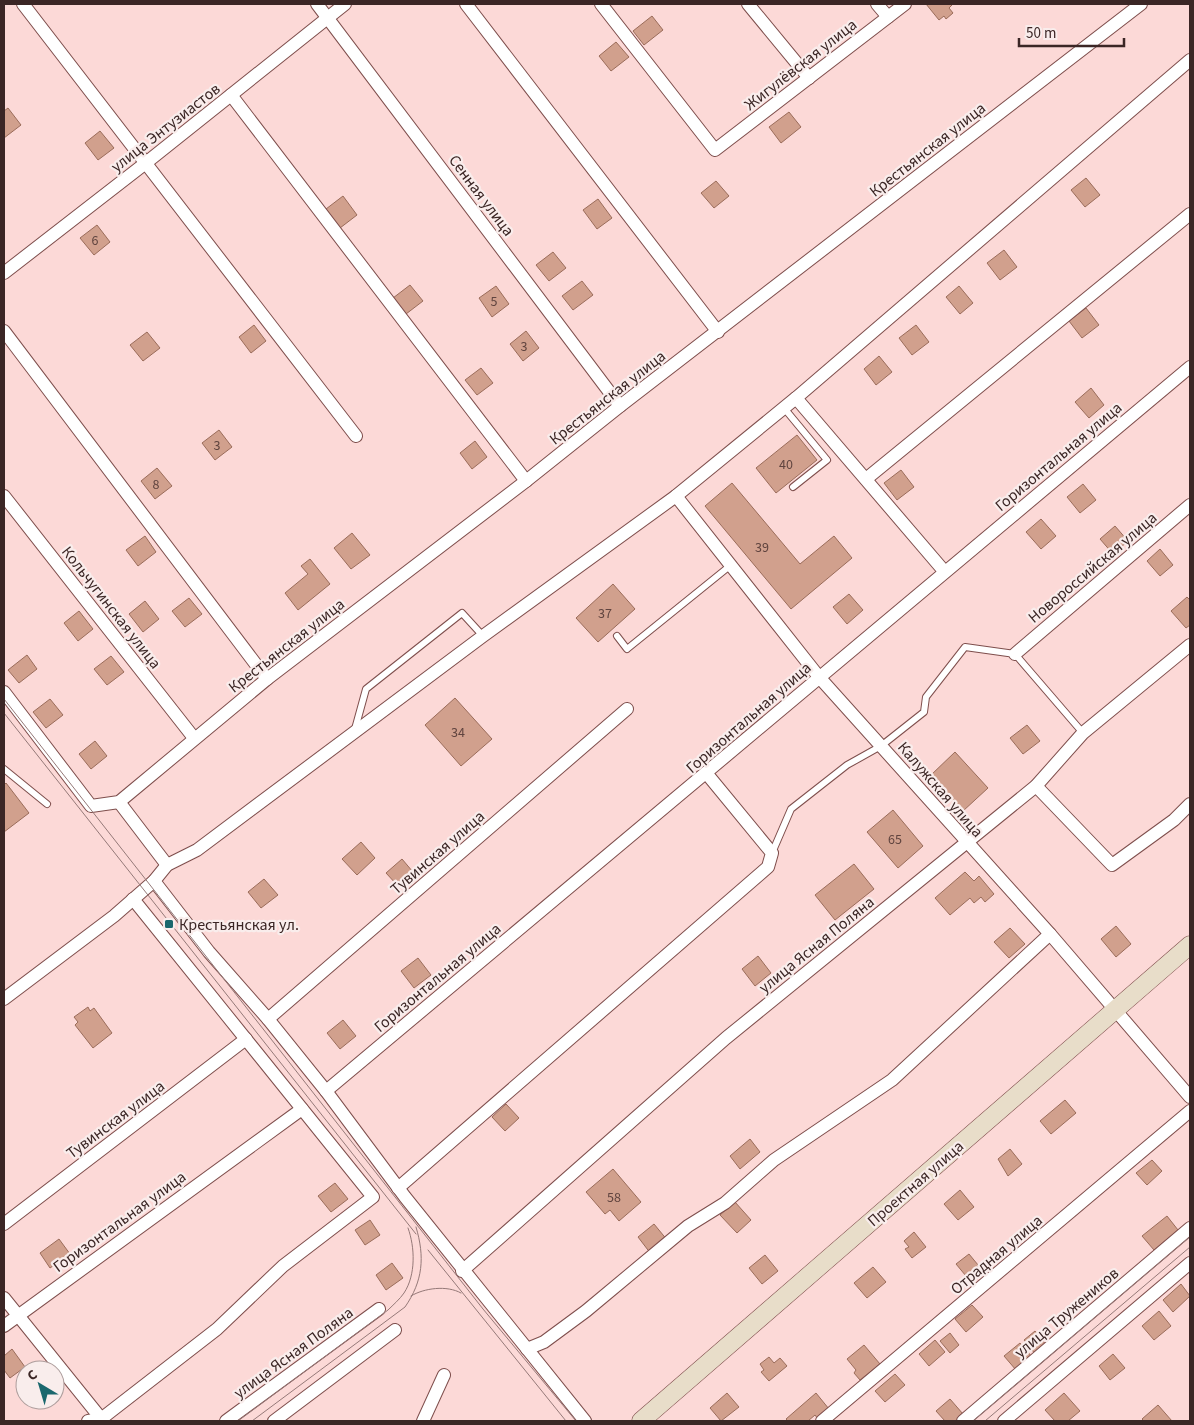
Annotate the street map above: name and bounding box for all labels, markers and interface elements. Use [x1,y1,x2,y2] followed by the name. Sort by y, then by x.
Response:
[740,14,861,116] street label: Жигулёвская улица
[1019,15,1124,47] scale bar
[1026,23,1056,44] text: 50 m
[106,78,225,178] street label: улица Энтузиастов
[865,97,990,202] street label: Крестьянская улица
[443,150,519,241] street label: Сенная улица
[92,231,99,251] house number: 6
[491,292,498,312] house number: 5
[521,337,528,357] house number: 3
[545,345,670,450] street label: Крестьянская улица
[990,397,1127,517] street label: Горизонтальная улица
[214,436,221,456] house number: 3
[779,455,793,475] house number: 40
[153,475,160,495] house number: 8
[1023,507,1162,628] street label: Новороссийская улица
[755,538,769,558] house number: 39
[56,542,166,674] street label: Кольчугинская улица
[224,593,349,698] street label: Крестьянская улица
[598,604,612,624] house number: 37
[681,657,816,778] street label: Горизонтальная улица
[451,723,465,743] house number: 34
[892,737,988,842] street label: Калужская улица
[386,806,489,900] street label: Тувинская улица
[888,830,902,850] house number: 65
[754,891,879,998] street label: улица Ясная Поляна
[179,914,299,936] place label: Крестьянская ул.
[163,918,175,930] marker: Крестьянская ул.
[369,918,506,1038] street label: Горизонтальная улица
[62,1075,169,1164] street label: Тувинская улица
[863,1136,969,1232] street label: Проектная улица
[49,1166,191,1278] street label: Горизонтальная улица
[607,1188,621,1208] house number: 58
[946,1210,1047,1300] street label: Отрадная улица
[1010,1262,1124,1363] street label: улица Тружеников
[229,1302,358,1404] street label: улица Ясная Поляна
[15,1360,65,1410] north arrow
[23,1365,42,1386] text: С

